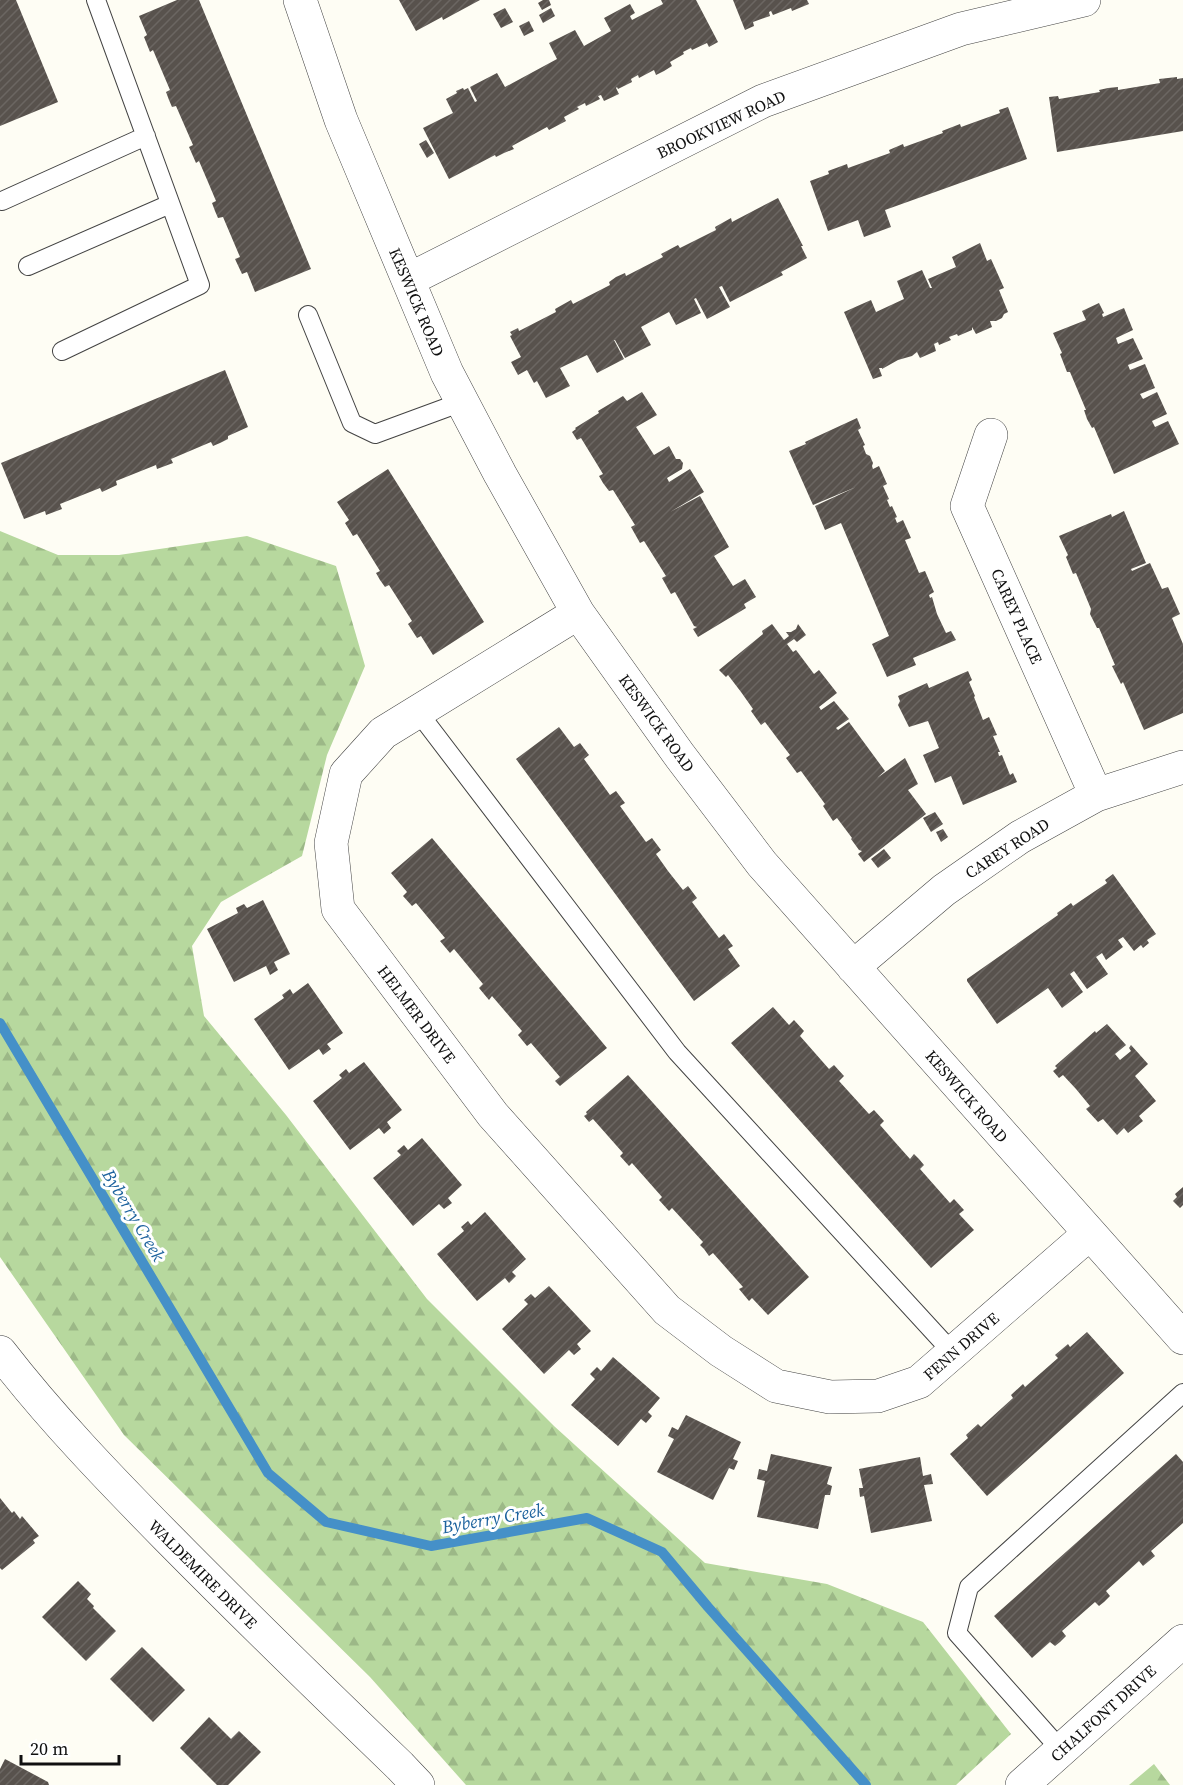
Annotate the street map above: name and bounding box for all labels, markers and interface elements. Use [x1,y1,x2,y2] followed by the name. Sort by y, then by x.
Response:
[653,84,789,164] street label: BROOKVIEW ROAD
[384,244,450,360] street label: KESWICK ROAD
[986,565,1048,668] street label: CAREY PLACE
[614,670,700,776] street label: KESWICK ROAD
[961,813,1053,883] street label: CAREY ROAD
[373,960,461,1068] street label: HELMER DRIVE
[921,1045,1013,1147] street label: KESWICK ROAD
[96,1163,172,1266] water label: Byberry Creek
[918,1307,1004,1385] street label: FENN DRIVE
[439,1497,547,1539] water label: Byberry Creek
[144,1515,263,1634] street label: WALDEMIRE DRIVE
[1045,1659,1161,1766] street label: CHALFONT DRIVE
[21,1728,118,1766] scale bar
[30,1736,68,1761] text: 20 m

